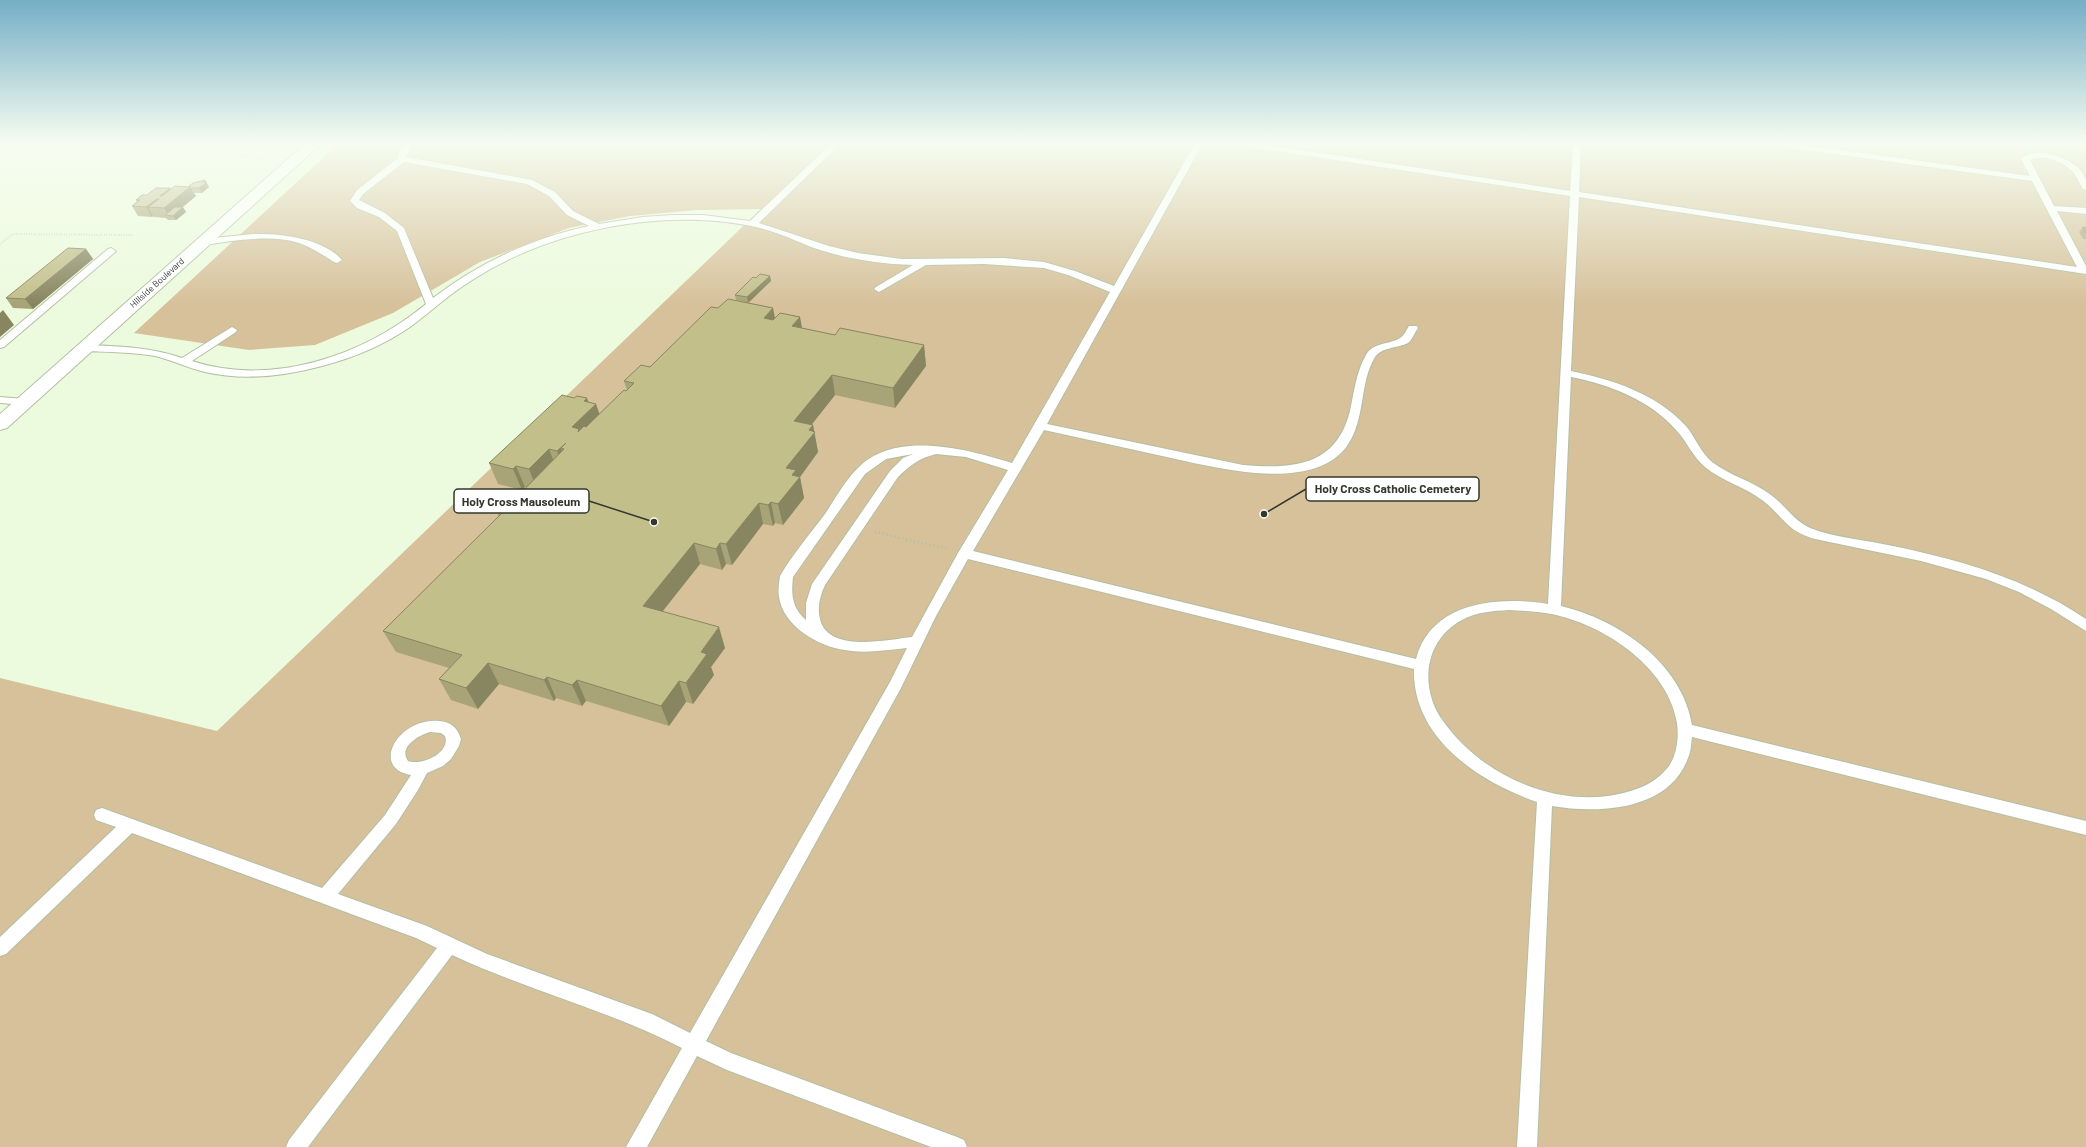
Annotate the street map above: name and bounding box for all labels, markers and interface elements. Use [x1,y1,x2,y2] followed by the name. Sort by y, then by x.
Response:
[127,255,186,310] street label: Hillside Boulevard
[1306,477,1479,501] callout: Holy Cross Catholic Cemetery
[1315,481,1471,495] text: Holy Cross Catholic Cemetery
[454,489,589,513] callout: Holy Cross Mausoleum
[462,494,580,508] text: Holy Cross Mausoleum

